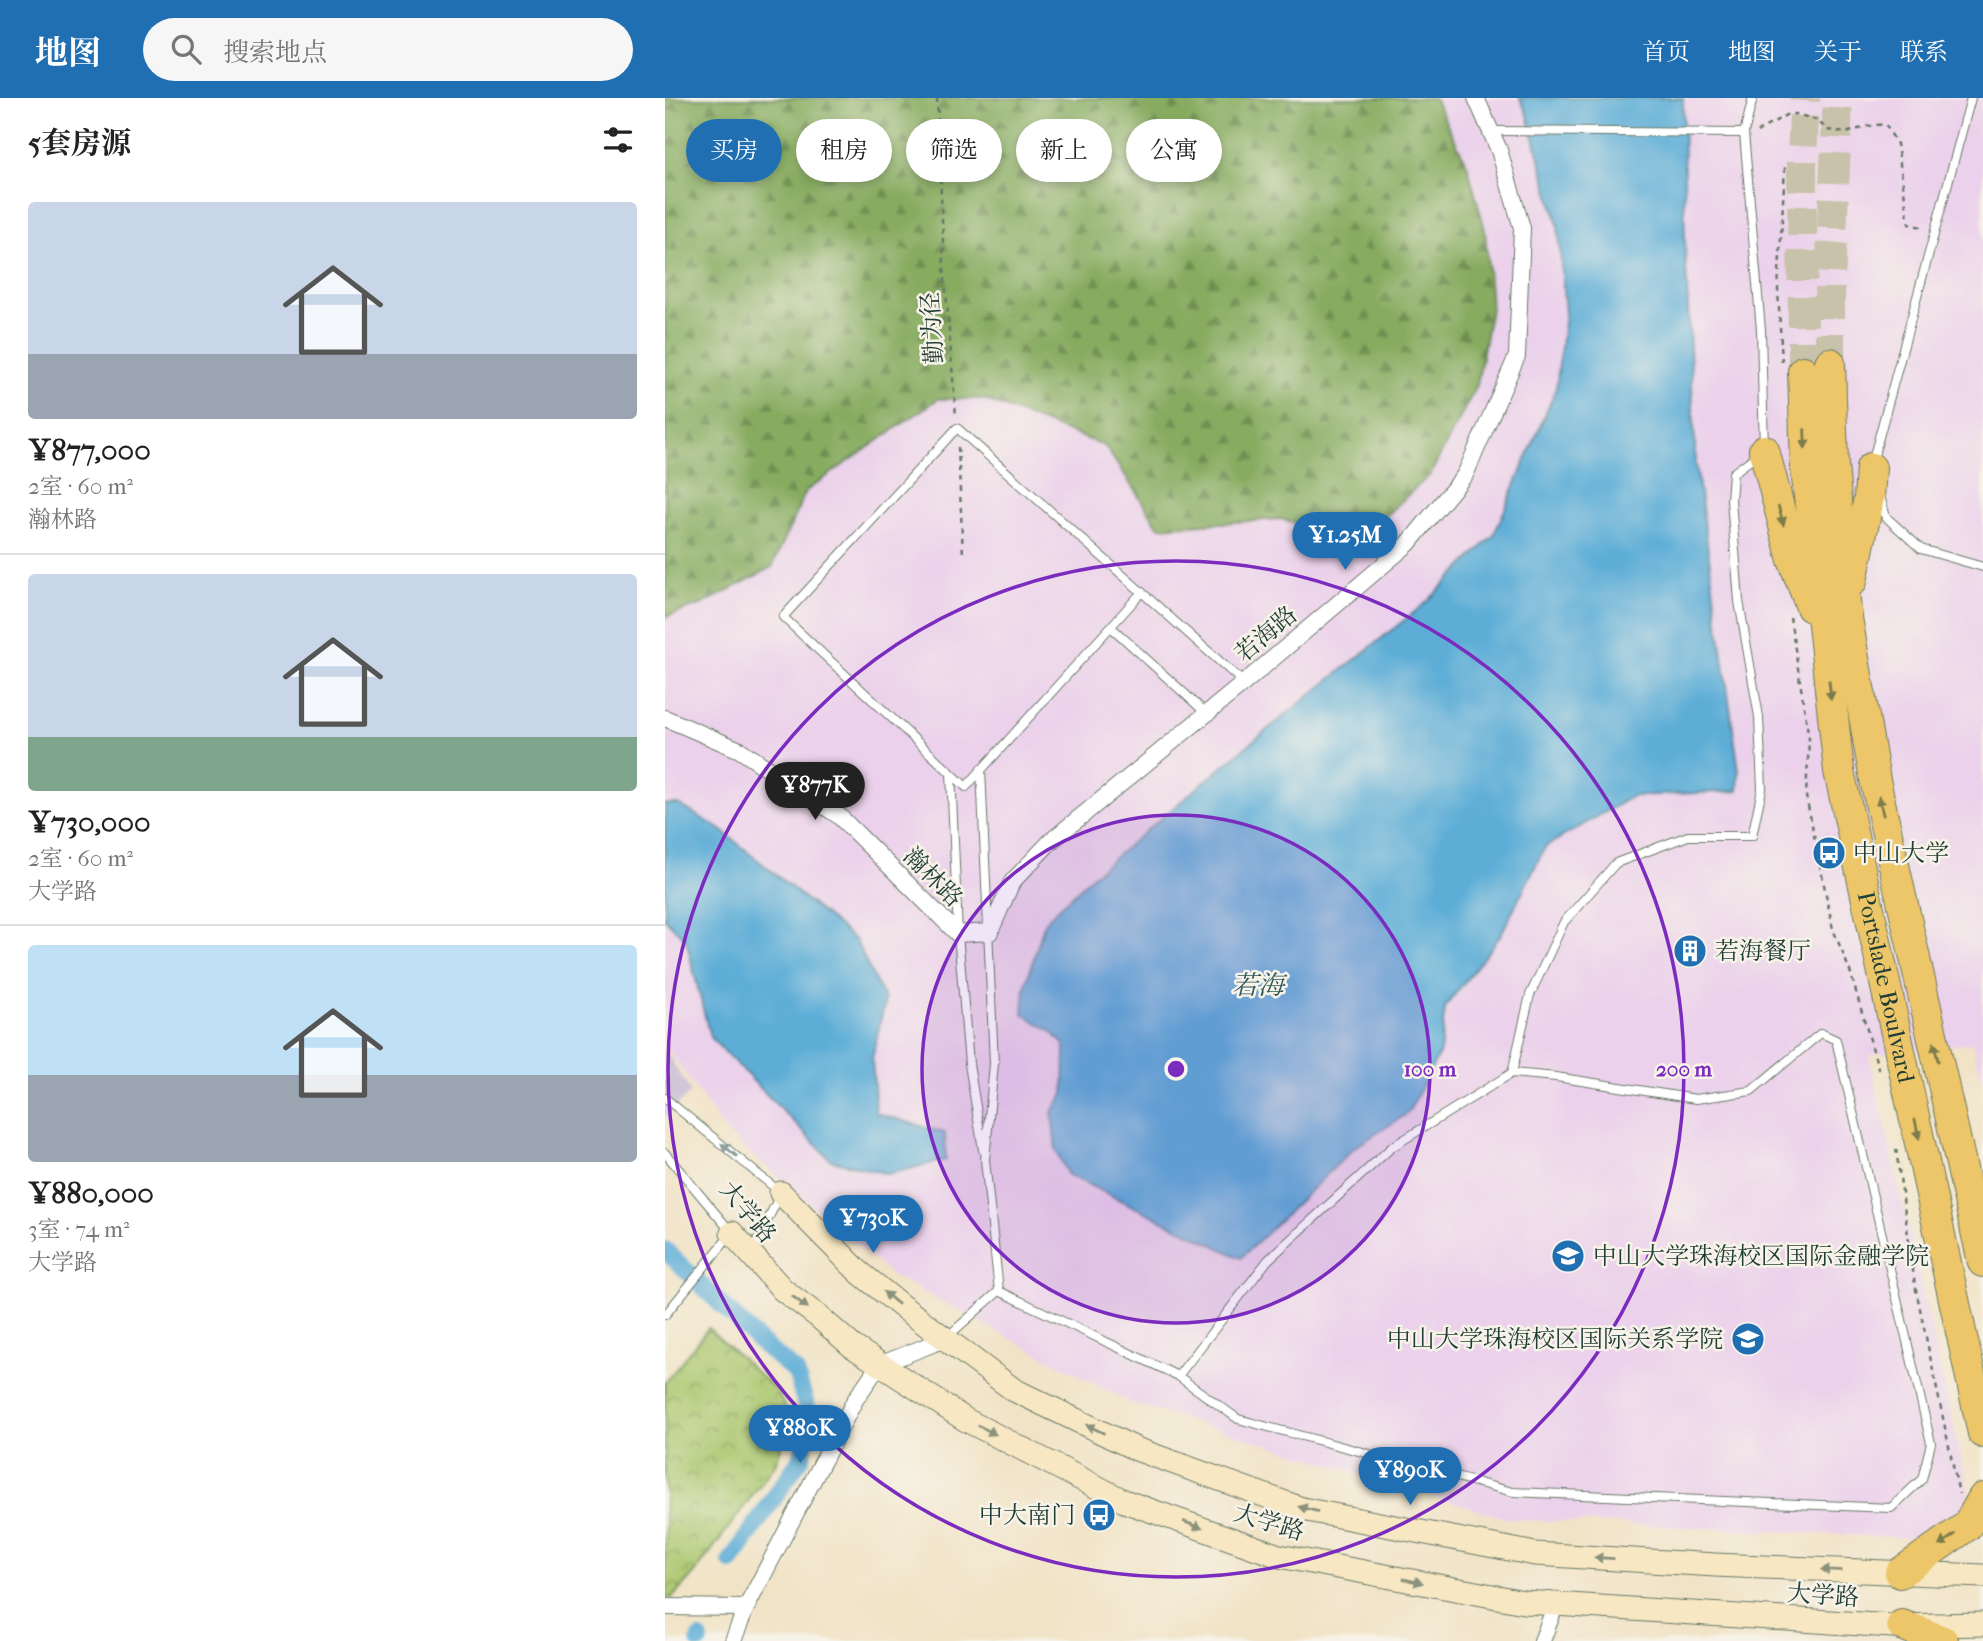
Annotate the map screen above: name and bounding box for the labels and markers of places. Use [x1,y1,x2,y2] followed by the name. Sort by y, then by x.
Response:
[1288,512,1402,572] pin: ¥1.25M
[766,762,864,822] pin: ¥877K
[1810,834,1848,872] bus stop icon: 中山大学
[1853,839,1949,867] place label: 中山大学
[1671,932,1709,970] building icon: 若海餐厅
[1715,937,1811,965] place label: 若海餐厅
[1164,1057,1188,1081] centre of rings
[824,1196,922,1255] pin: ¥730K
[1549,1237,1587,1275] school or university icon: 中山大学珠海校区国际金融学院
[1593,1242,1929,1270] place label: 中山大学珠海校区国际金融学院
[1729,1320,1767,1358] school or university icon: 中山大学珠海校区国际关系学院
[1387,1325,1723,1353] place label: 中山大学珠海校区国际关系学院
[751,1406,849,1465] pin: ¥880K
[1361,1448,1459,1507] pin: ¥890K
[1080,1496,1118,1534] bus stop icon: 中大南门
[979,1501,1075,1529] place label: 中大南门

